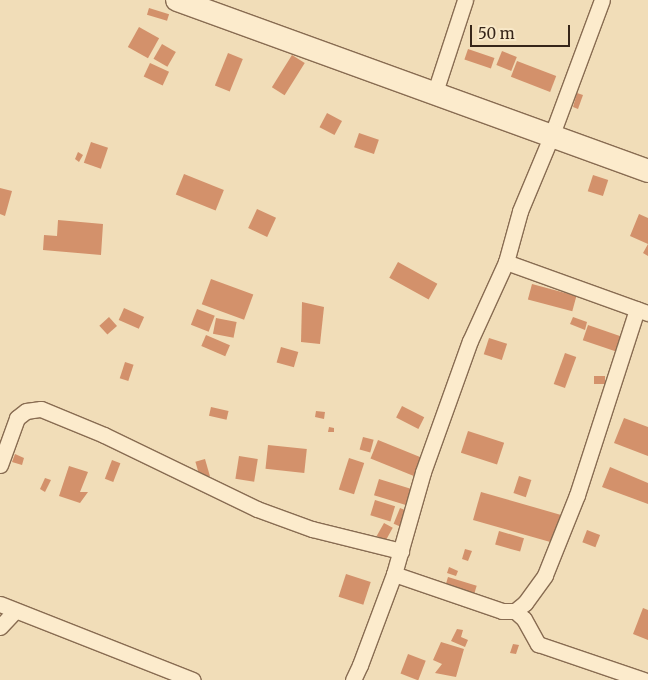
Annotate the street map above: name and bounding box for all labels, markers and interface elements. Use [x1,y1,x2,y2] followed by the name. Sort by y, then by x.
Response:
[473,15,573,47] scale bar
[478,24,515,43] text: 50 m

